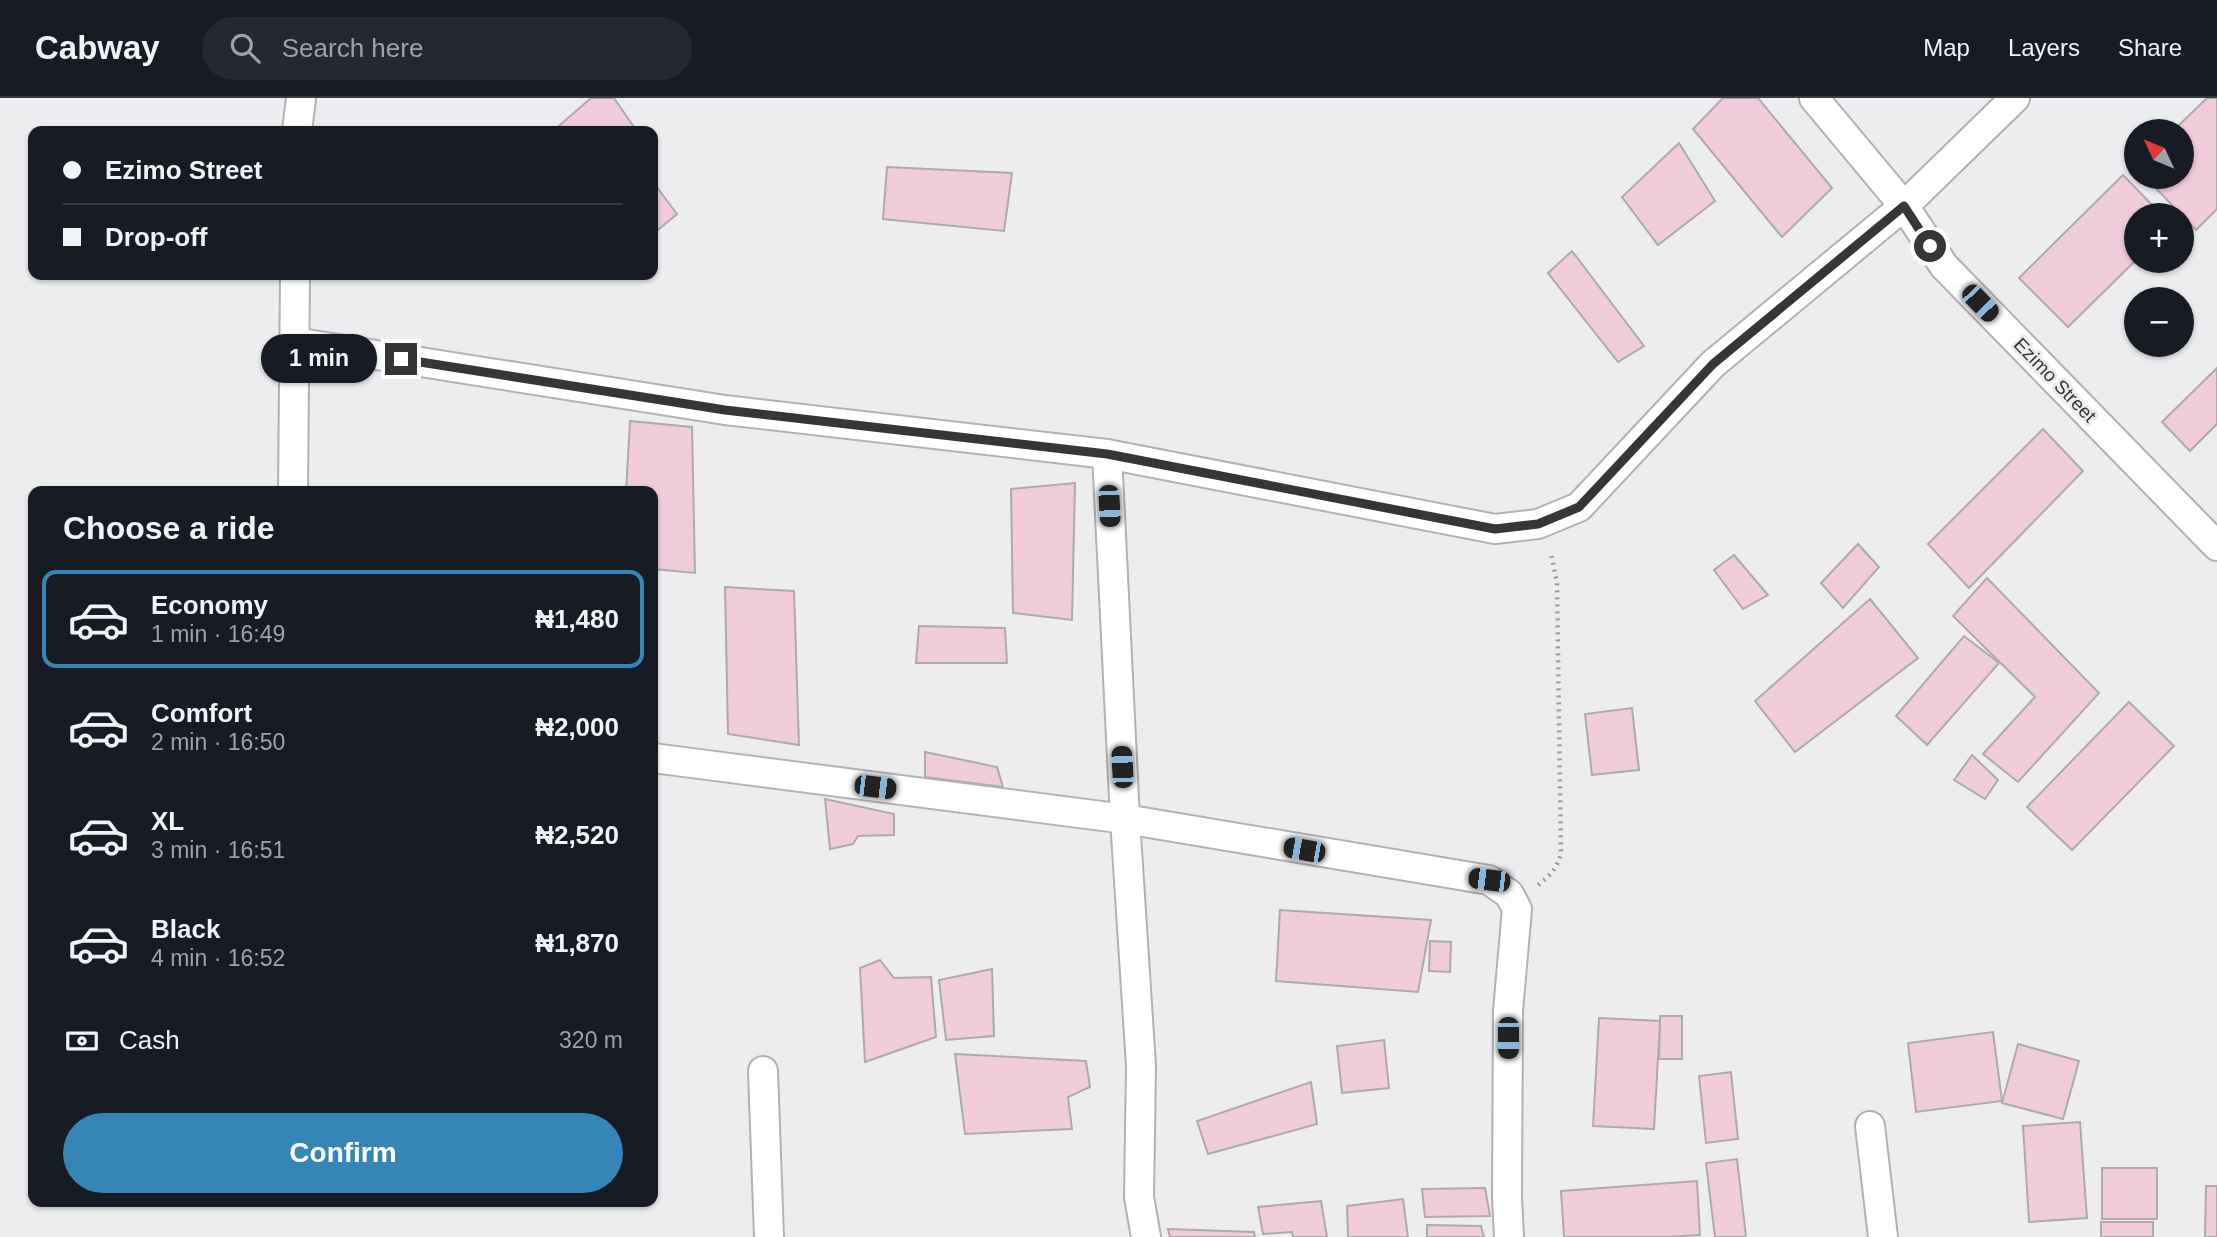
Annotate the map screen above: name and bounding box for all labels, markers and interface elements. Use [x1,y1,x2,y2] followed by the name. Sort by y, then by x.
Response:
[202,17,692,80] search box
[35,29,160,66] text: Cabway
[226,29,264,67] icon: search
[282,33,423,63] text: Search here
[1923,34,1970,61] text: Map
[2008,34,2080,61] text: Layers
[2118,34,2182,61] text: Share
[2124,119,2194,189] north arrow
[2124,119,2194,357] map controls
[105,155,263,185] text: Ezimo Street
[2124,203,2194,273] button: +
[105,222,208,252] text: Drop-off
[1914,230,1946,262] route start
[1958,281,2003,325] car
[2124,287,2194,357] button: −
[261,334,376,384] callout: 1 min
[2010,334,2101,427] street label: Ezimo Street
[385,343,417,375] route end
[289,345,349,371] text: 1 min
[1098,484,1121,528] car
[63,510,275,546] text: Choose a ride
[67,588,130,651] icon: car
[151,590,268,620] text: Economy
[535,604,619,634] text: ₦1,480
[151,621,285,647] text: 1 min · 16:49
[67,696,130,759] icon: car
[151,698,252,728] text: Comfort
[535,712,619,742] text: ₦2,000
[151,729,285,755] text: 2 min · 16:50
[1111,745,1134,789] car
[853,774,898,800] car
[67,804,130,867] icon: car
[151,806,184,836] text: XL
[535,820,619,850] text: ₦2,520
[1282,836,1327,864] car
[151,837,285,863] text: 3 min · 16:51
[1467,867,1512,893] car
[67,912,130,975] icon: car
[151,914,220,944] text: Black
[535,928,619,958] text: ₦1,870
[151,945,285,971] text: 4 min · 16:52
[1498,1017,1519,1059] car
[63,1022,101,1060] icon: cash
[119,1025,180,1055] text: Cash
[559,1027,623,1053] text: 320 m
[63,1113,623,1193] button: Confirm

